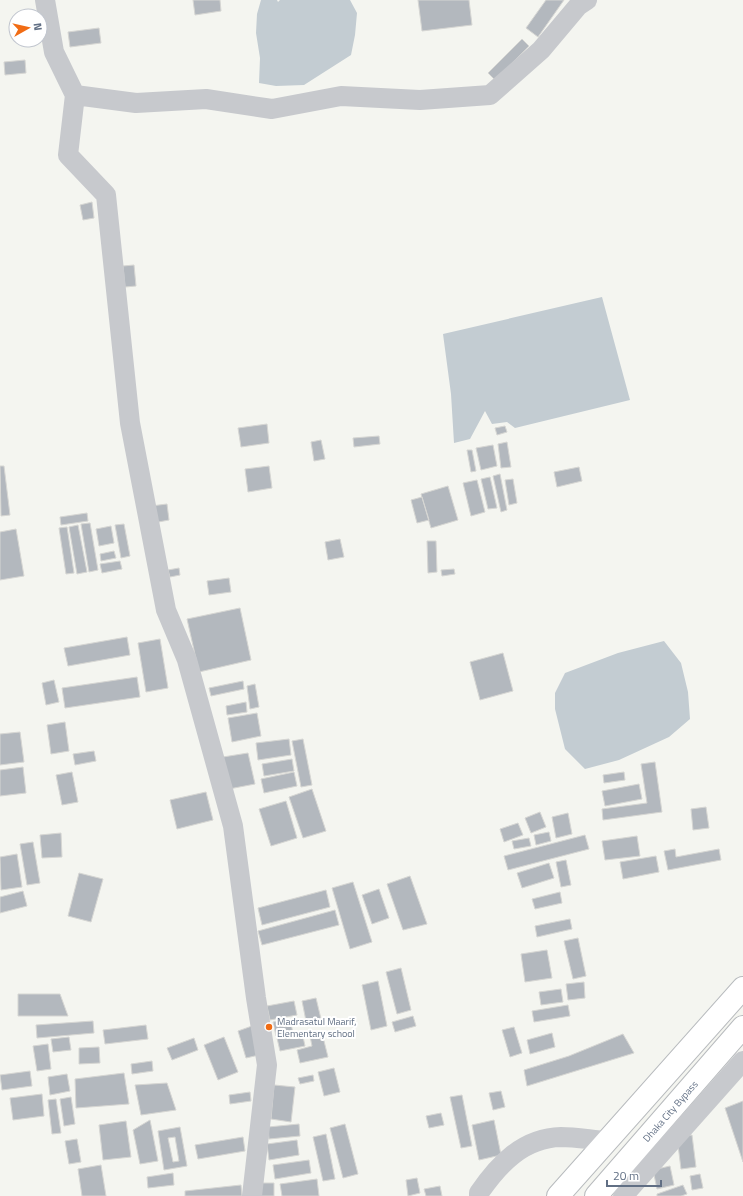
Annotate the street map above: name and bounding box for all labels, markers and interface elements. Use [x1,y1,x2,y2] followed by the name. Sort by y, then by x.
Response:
[8,8,48,48] north arrow
[29,22,46,31] text: N
[277,1014,356,1041] place label: Madrasatul Maarif, Elementary school
[264,1022,274,1032] marker: Madrasatul Maarif, Elementary school
[639,1077,702,1145] street label: Dhaka City Bypass
[607,1162,661,1188] scale bar
[613,1166,639,1185] text: 20 m

